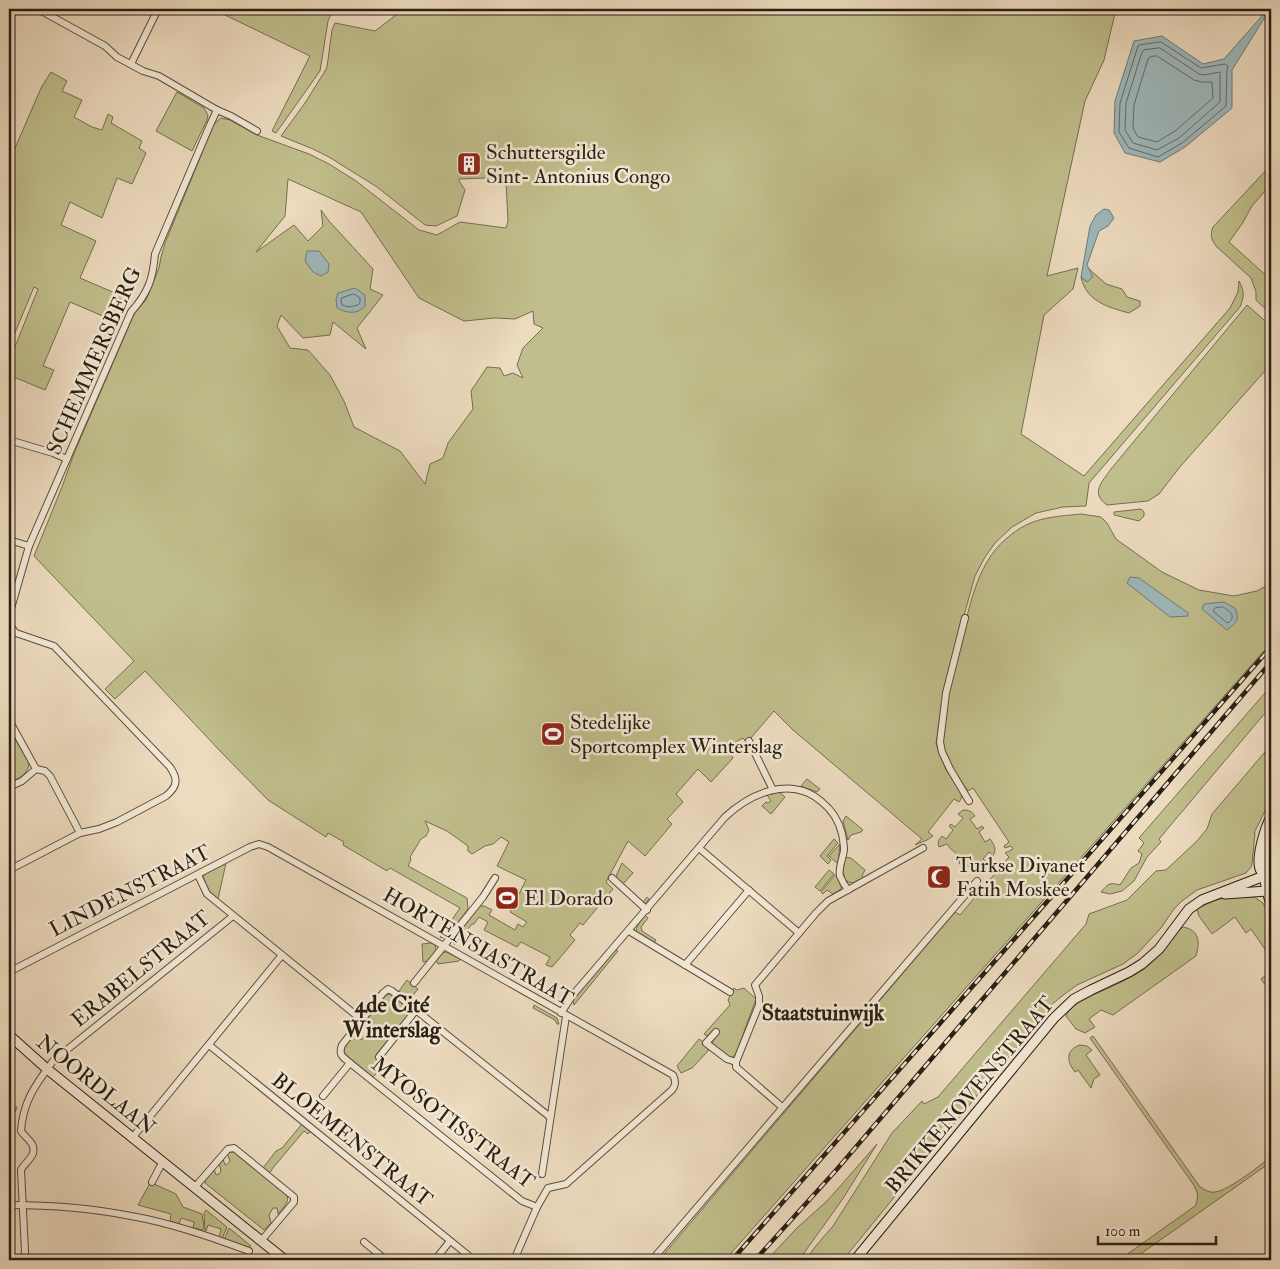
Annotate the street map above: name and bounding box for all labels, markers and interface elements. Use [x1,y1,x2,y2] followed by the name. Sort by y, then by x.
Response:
[486,139,670,190] place label: Schuttersgilde Sint- Antonius Congo
[456,151,482,177] building icon: Schuttersgilde Sint- Antonius Congo
[40,263,148,459] street label: SCHEMMERSBERG
[570,709,783,760] place label: Stedelijke Sportcomplex Winterslag
[540,721,566,747] sports icon: Stedelijke Sportcomplex Winterslag
[45,839,215,943] street label: LINDENSTRAAT
[956,852,1085,903] place label: Turkse Diyanet Fatih Moskee
[926,864,952,890] mosque icon: Turkse Diyanet Fatih Moskee
[378,881,578,1013] street label: HORTENSIASTRAAT
[494,885,520,911] sports icon: El Dorado
[524,885,613,912] place label: El Dorado
[66,904,216,1033] street label: ERABELSTRAAT
[343,991,442,1045] district label: 4de Cité Winterslag
[880,991,1061,1199] street label: BRIKKENOVENSTRAAT
[762,999,885,1027] district label: Staatstuinwijk
[31,1029,161,1141] street label: NOORDLAAN
[366,1051,540,1195] street label: MYOSOTISSTRAAT
[266,1067,438,1213] street label: BLOEMENSTRAAT
[1098,1214,1215,1246] scale bar
[1105,1222,1141,1241] text: 100 m

